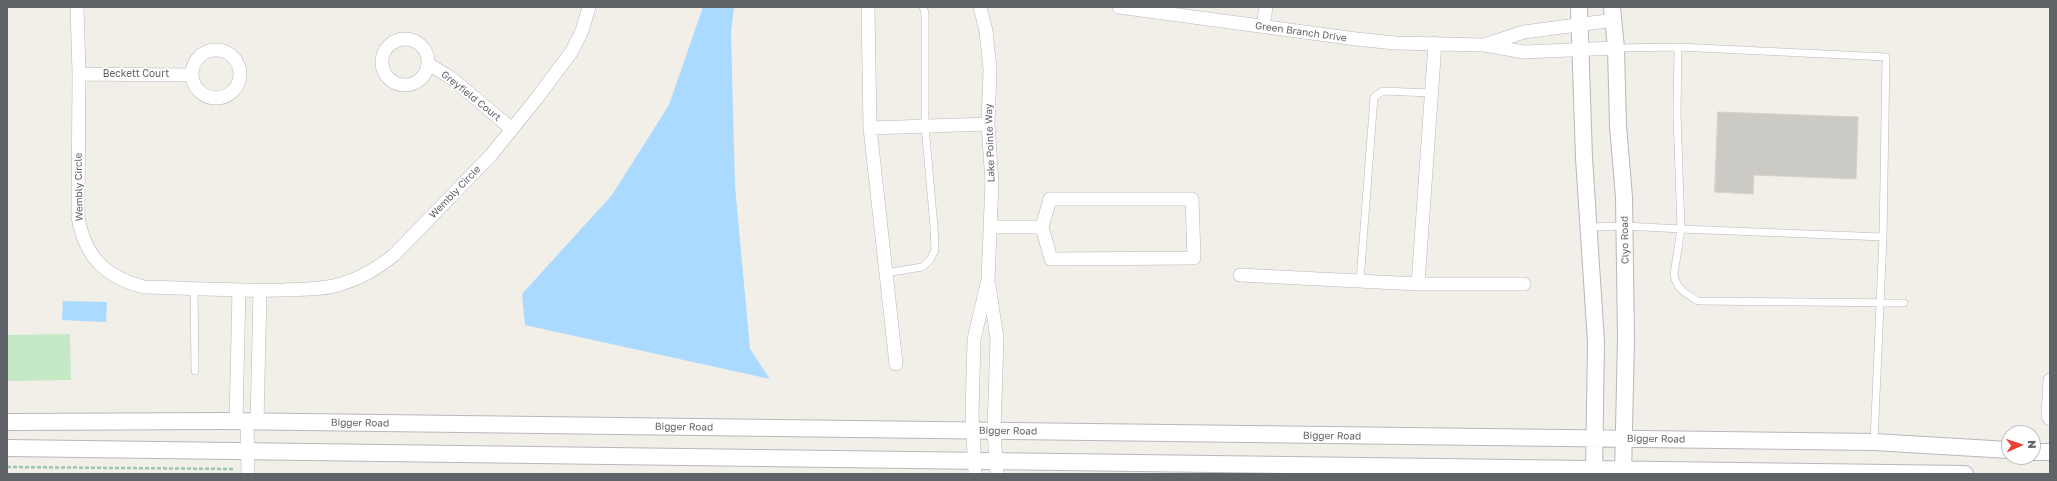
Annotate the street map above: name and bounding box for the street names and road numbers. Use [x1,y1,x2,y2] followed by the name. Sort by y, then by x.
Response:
[1254,20,1348,44] street label: Green Branch Drive
[103,68,169,80] street label: Beckett Court
[439,68,503,124] street label: Greyfield Court
[983,103,997,183] street label: Lake Pointe Way
[72,153,86,221] street label: Wembly Circle
[427,163,483,221] street label: Wembly Circle
[1619,216,1631,264] street label: Clyo Road
[331,416,389,430] street label: Bigger Road
[655,420,713,434] street label: Bigger Road
[979,424,1037,438] street label: Bigger Road
[1303,429,1361,443] street label: Bigger Road
[1627,432,1685,446] street label: Bigger Road

